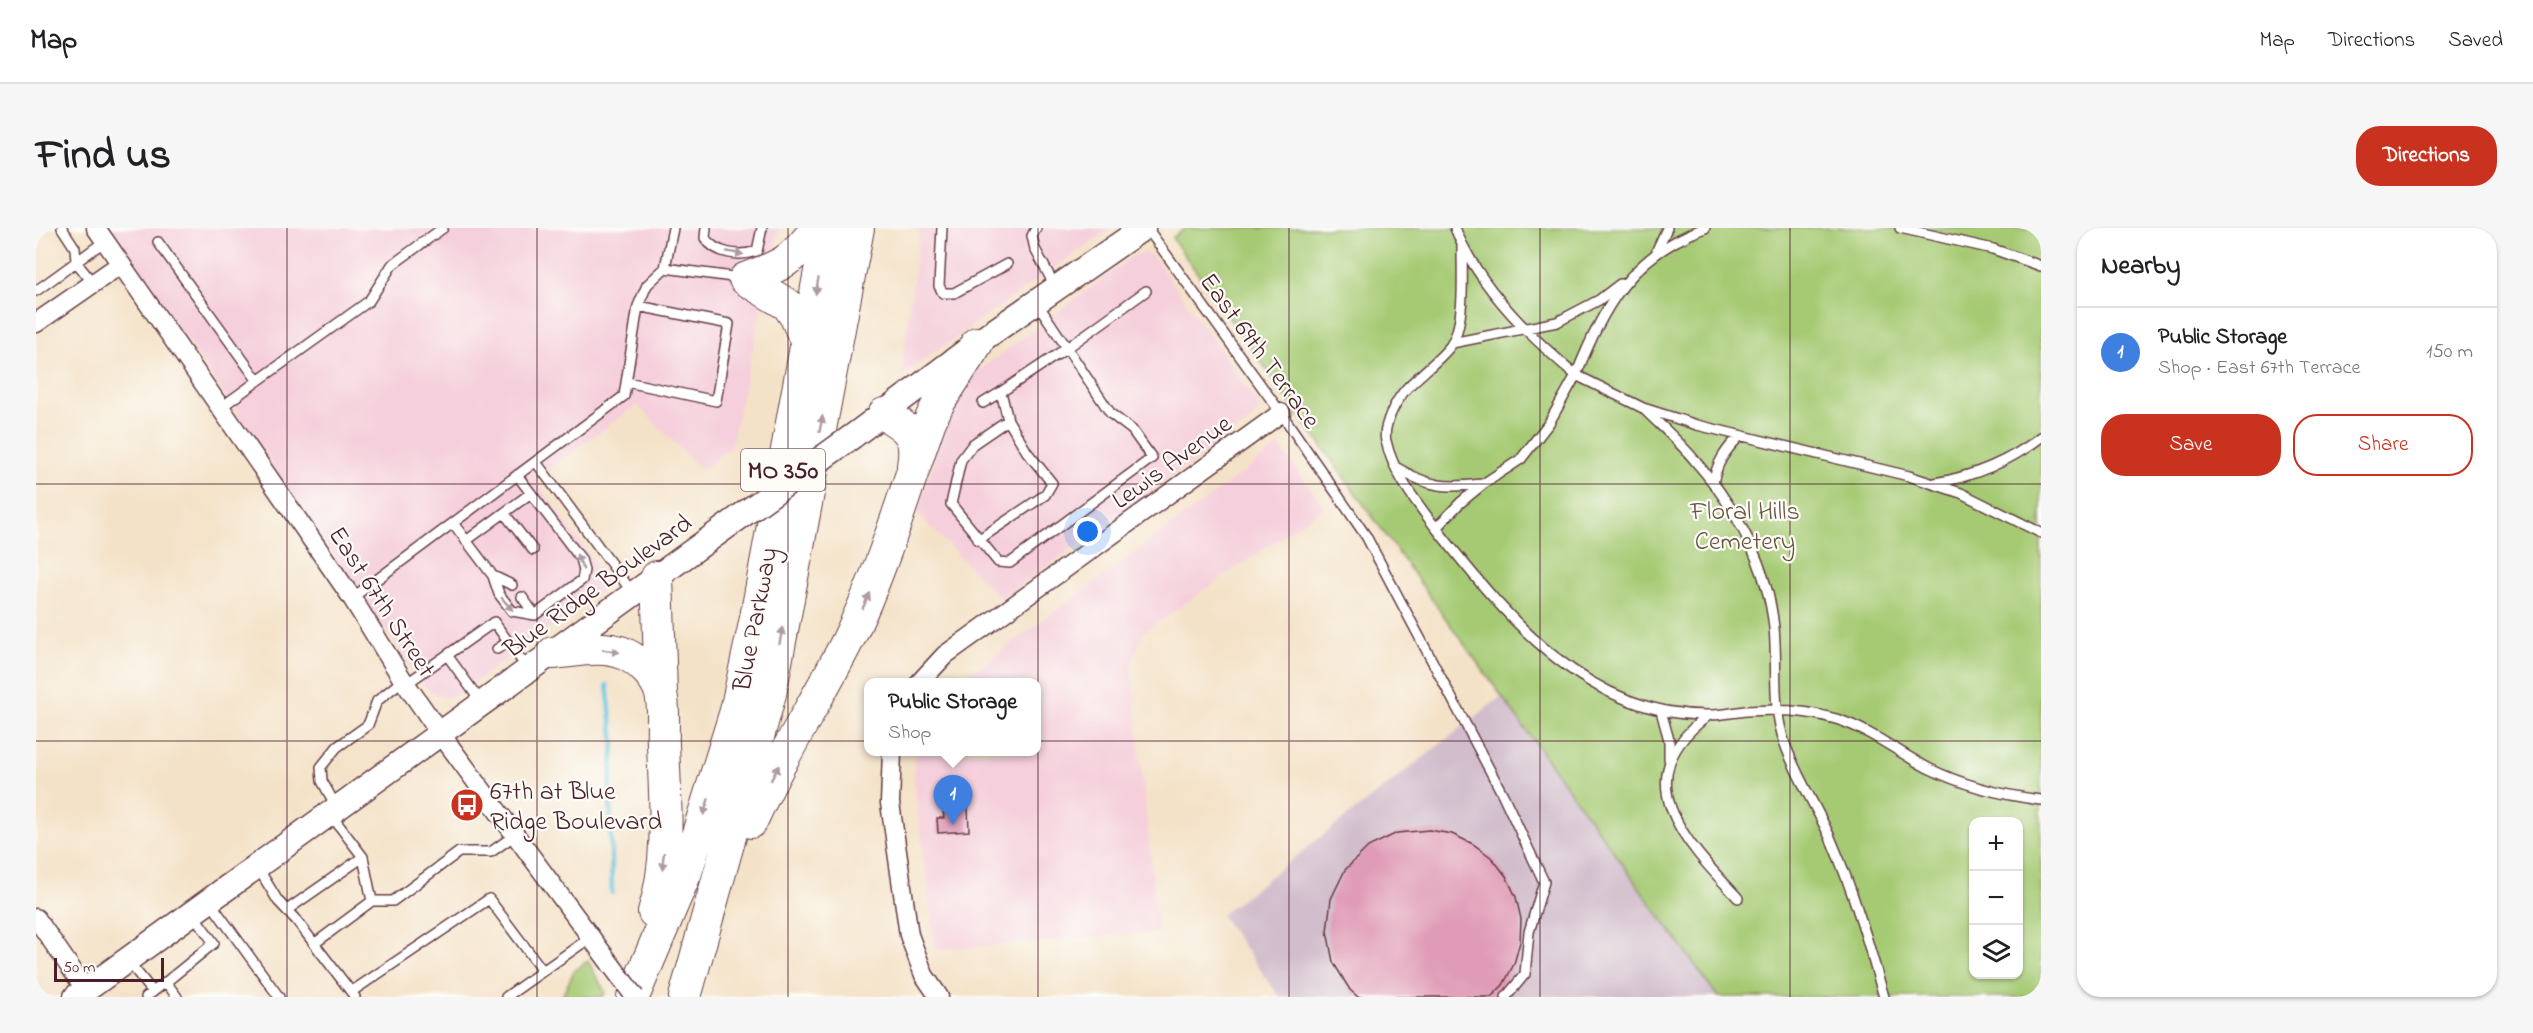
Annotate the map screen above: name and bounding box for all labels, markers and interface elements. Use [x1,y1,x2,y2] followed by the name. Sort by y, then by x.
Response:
[30,21,77,62] text: Map
[2259,26,2295,56] text: Map
[2328,26,2415,56] text: Directions
[2448,26,2503,56] text: Saved
[36,126,171,187] text: Find us
[2356,126,2497,186] button: Directions
[2101,248,2180,286] text: Nearby
[726,249,745,258] one-way arrow
[1189,266,1329,438] street label: East 69th Terrace
[812,276,821,295] one-way arrow
[2158,322,2287,354] text: Public Storage
[2117,338,2124,367] text: 1
[2426,338,2473,367] text: 150 m
[2158,354,2360,383] text: Shop · East 67th Terrace
[1105,407,1241,520] street label: Lewis Avenue
[817,414,826,433] one-way arrow
[2101,414,2281,476] button: Save
[2293,414,2473,476] button: Share
[741,449,825,491] road number: MO 350
[1689,494,1800,562] park label: Floral Hills Cemetery
[496,506,701,670] street label: Blue Ridge Boulevard
[1073,517,1102,546] your location
[317,520,444,686] street label: East 67th Street
[724,544,790,696] street label: Blue Parkway
[575,553,584,570] one-way arrow
[861,591,871,609] one-way arrow
[500,596,513,611] one-way arrow
[777,627,786,646] one-way arrow
[602,647,621,656] one-way arrow
[864,678,1041,756] popup
[888,687,1017,719] text: Public Storage
[888,719,932,748] text: Shop
[770,764,780,781] one-way arrow
[490,774,662,842] place label: 67th at Blue Ridge Boulevard
[934,776,972,825] pin: 1
[449,787,485,823] bus stop icon: 67th at Blue Ridge Boulevard
[701,798,711,816] one-way arrow
[1969,817,2023,979] map controls
[1969,817,2023,871] button: +
[658,852,668,871] one-way arrow
[1969,871,2023,925] button: −
[1969,925,2023,979] button: layers
[54,955,164,982] scale bar
[63,956,95,980] text: 50 m

